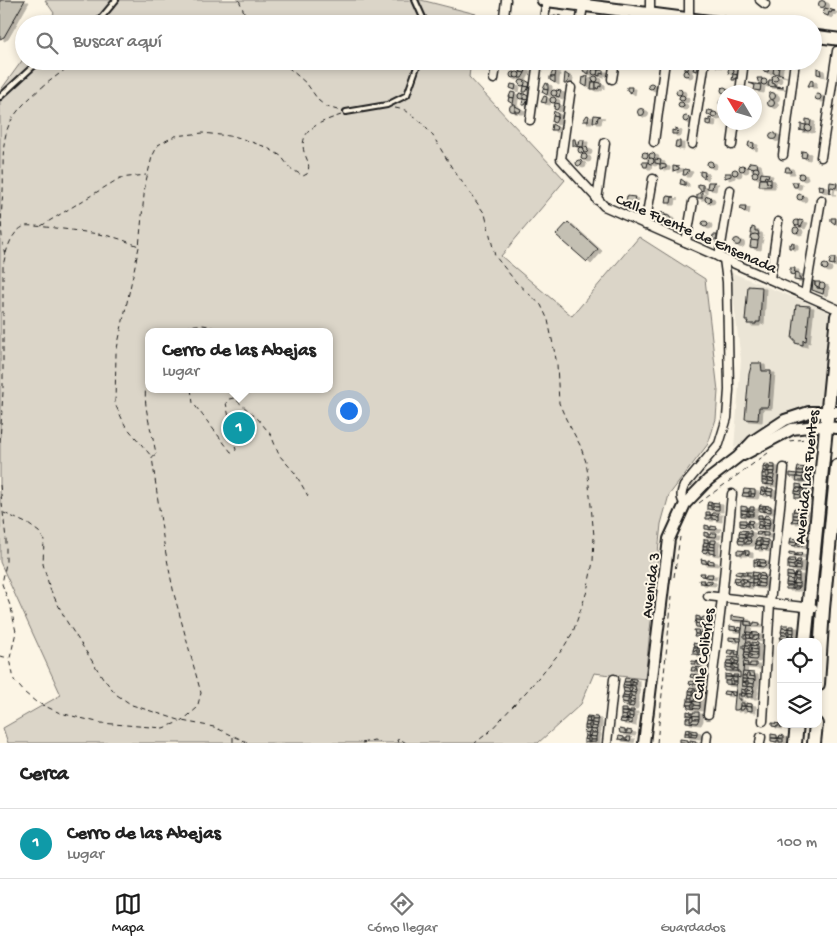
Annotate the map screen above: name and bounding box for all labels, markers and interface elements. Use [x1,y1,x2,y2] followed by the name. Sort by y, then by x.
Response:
[15,15,822,70] search box
[33,29,61,57] icon: search
[73,31,162,54] text: Buscar aquí
[717,85,762,130] north arrow
[612,191,780,280] street label: Calle Fuente de Ensenada
[145,328,333,393] popup
[162,340,316,363] text: Cerro de las Abejas
[162,363,199,382] text: Lugar
[336,398,362,424] your location
[792,408,825,545] street label: Avenida Las Fuentes
[223,409,255,447] pin: 1
[639,551,666,619] street label: Avenida 3
[690,606,721,701] street label: Calle Colibríes
[777,638,822,728] map controls
[777,638,822,683] button: locate
[777,683,822,728] button: layers
[20,763,68,788] text: Cerca
[67,823,221,846] text: Cerro de las Abejas
[33,834,39,853] text: 1
[777,834,817,853] text: 100 m
[67,846,104,865] text: Lugar
[112,890,144,937] tab: Mapa
[367,890,437,937] tab: Cómo llegar
[660,890,725,937] tab: Guardados

